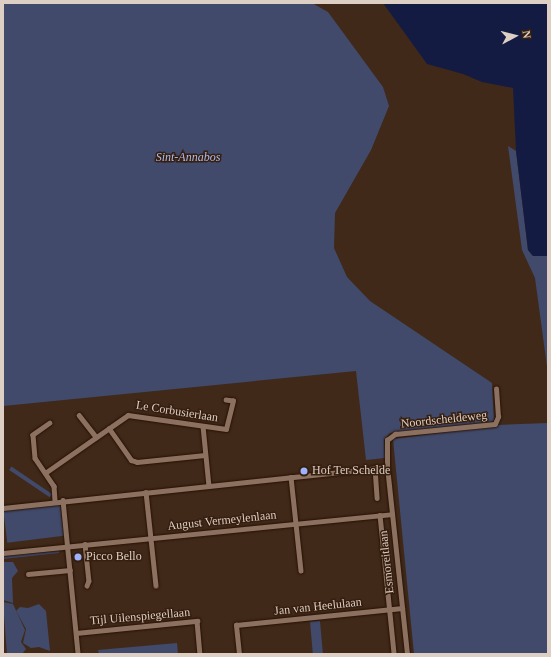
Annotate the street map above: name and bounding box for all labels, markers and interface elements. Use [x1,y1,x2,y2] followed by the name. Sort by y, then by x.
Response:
[495,16,535,56] north arrow
[520,30,533,39] text: N
[156,151,220,165] park label: Sint-Annabos
[135,398,219,426] street label: Le Corbusierlaan
[400,408,488,432] street label: Noordscheldeweg
[312,464,390,478] place label: Hof Ter Schelde
[299,466,309,476] marker: Hof Ter Schelde
[167,508,277,534] street label: August Vermeylenlaan
[377,530,397,594] street label: Esmoreitlaan
[86,550,142,564] place label: Picco Bello
[73,552,83,562] marker: Picco Bello
[274,595,362,619] street label: Jan van Heelulaan
[89,605,191,629] street label: Tijl Uilenspiegellaan

